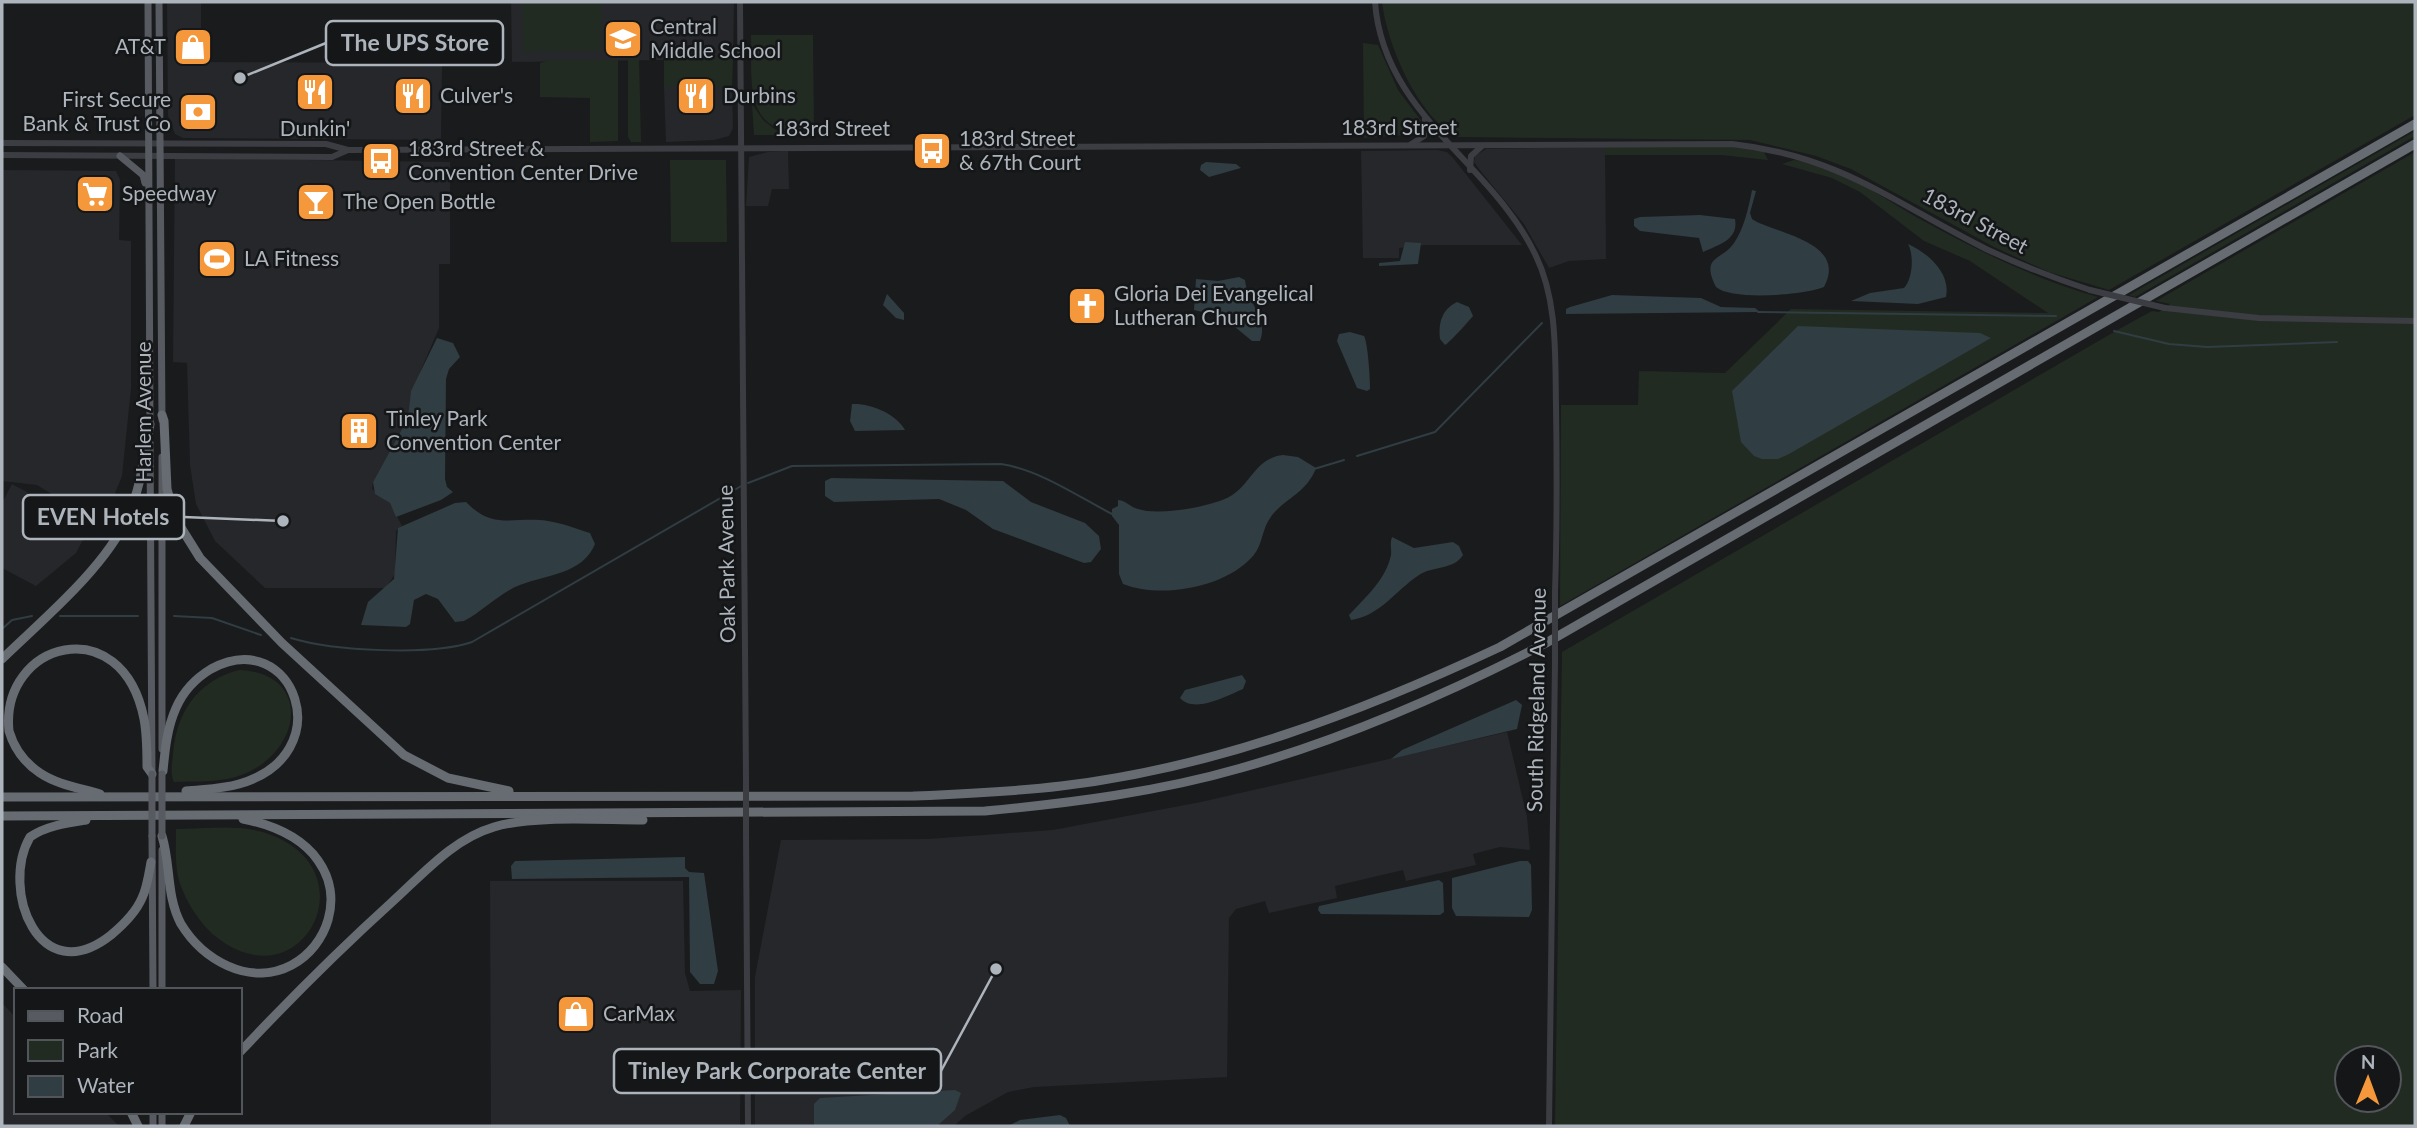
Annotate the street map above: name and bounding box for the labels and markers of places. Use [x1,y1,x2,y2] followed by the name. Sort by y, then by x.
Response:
[650,13,781,62] place label: Central Middle School
[602,18,644,60] school or university icon: Central Middle School
[326,21,503,65] callout: The UPS Store
[172,26,214,68] shop icon: AT&T
[115,33,167,58] place label: AT&T
[294,71,336,113] restaurant icon: Dunkin'
[392,75,434,117] restaurant icon: Culver's
[675,75,717,117] restaurant icon: Durbins
[440,82,513,107] place label: Culver's
[723,82,796,107] place label: Durbins
[23,86,171,135] place label: First Secure Bank & Trust Co
[177,91,219,133] bank icon: First Secure Bank & Trust Co
[280,115,350,140] place label: Dunkin'
[959,125,1081,174] place label: 183rd Street & 67th Court
[911,130,953,172] bus stop icon: 183rd Street & 67th Court
[408,135,638,184] place label: 183rd Street & Convention Center Drive
[360,140,402,182] bus stop icon: 183rd Street & Convention Center Drive
[74,173,116,215] supermarket icon: Speedway
[122,180,216,205] place label: Speedway
[295,181,337,223] bar icon: The Open Bottle
[343,188,495,213] place label: The Open Bottle
[196,238,238,280] sports icon: LA Fitness
[244,245,339,270] place label: LA Fitness
[1114,280,1314,329] place label: Gloria Dei Evangelical Lutheran Church
[1066,285,1108,327] church icon: Gloria Dei Evangelical Lutheran Church
[386,405,561,454] place label: Tinley Park Convention Center
[338,410,380,452] building icon: Tinley Park Convention Center
[23,495,184,539] callout: EVEN Hotels
[555,993,597,1035] shop icon: CarMax
[603,1000,676,1025] place label: CarMax
[614,1049,941,1093] callout: Tinley Park Corporate Center

